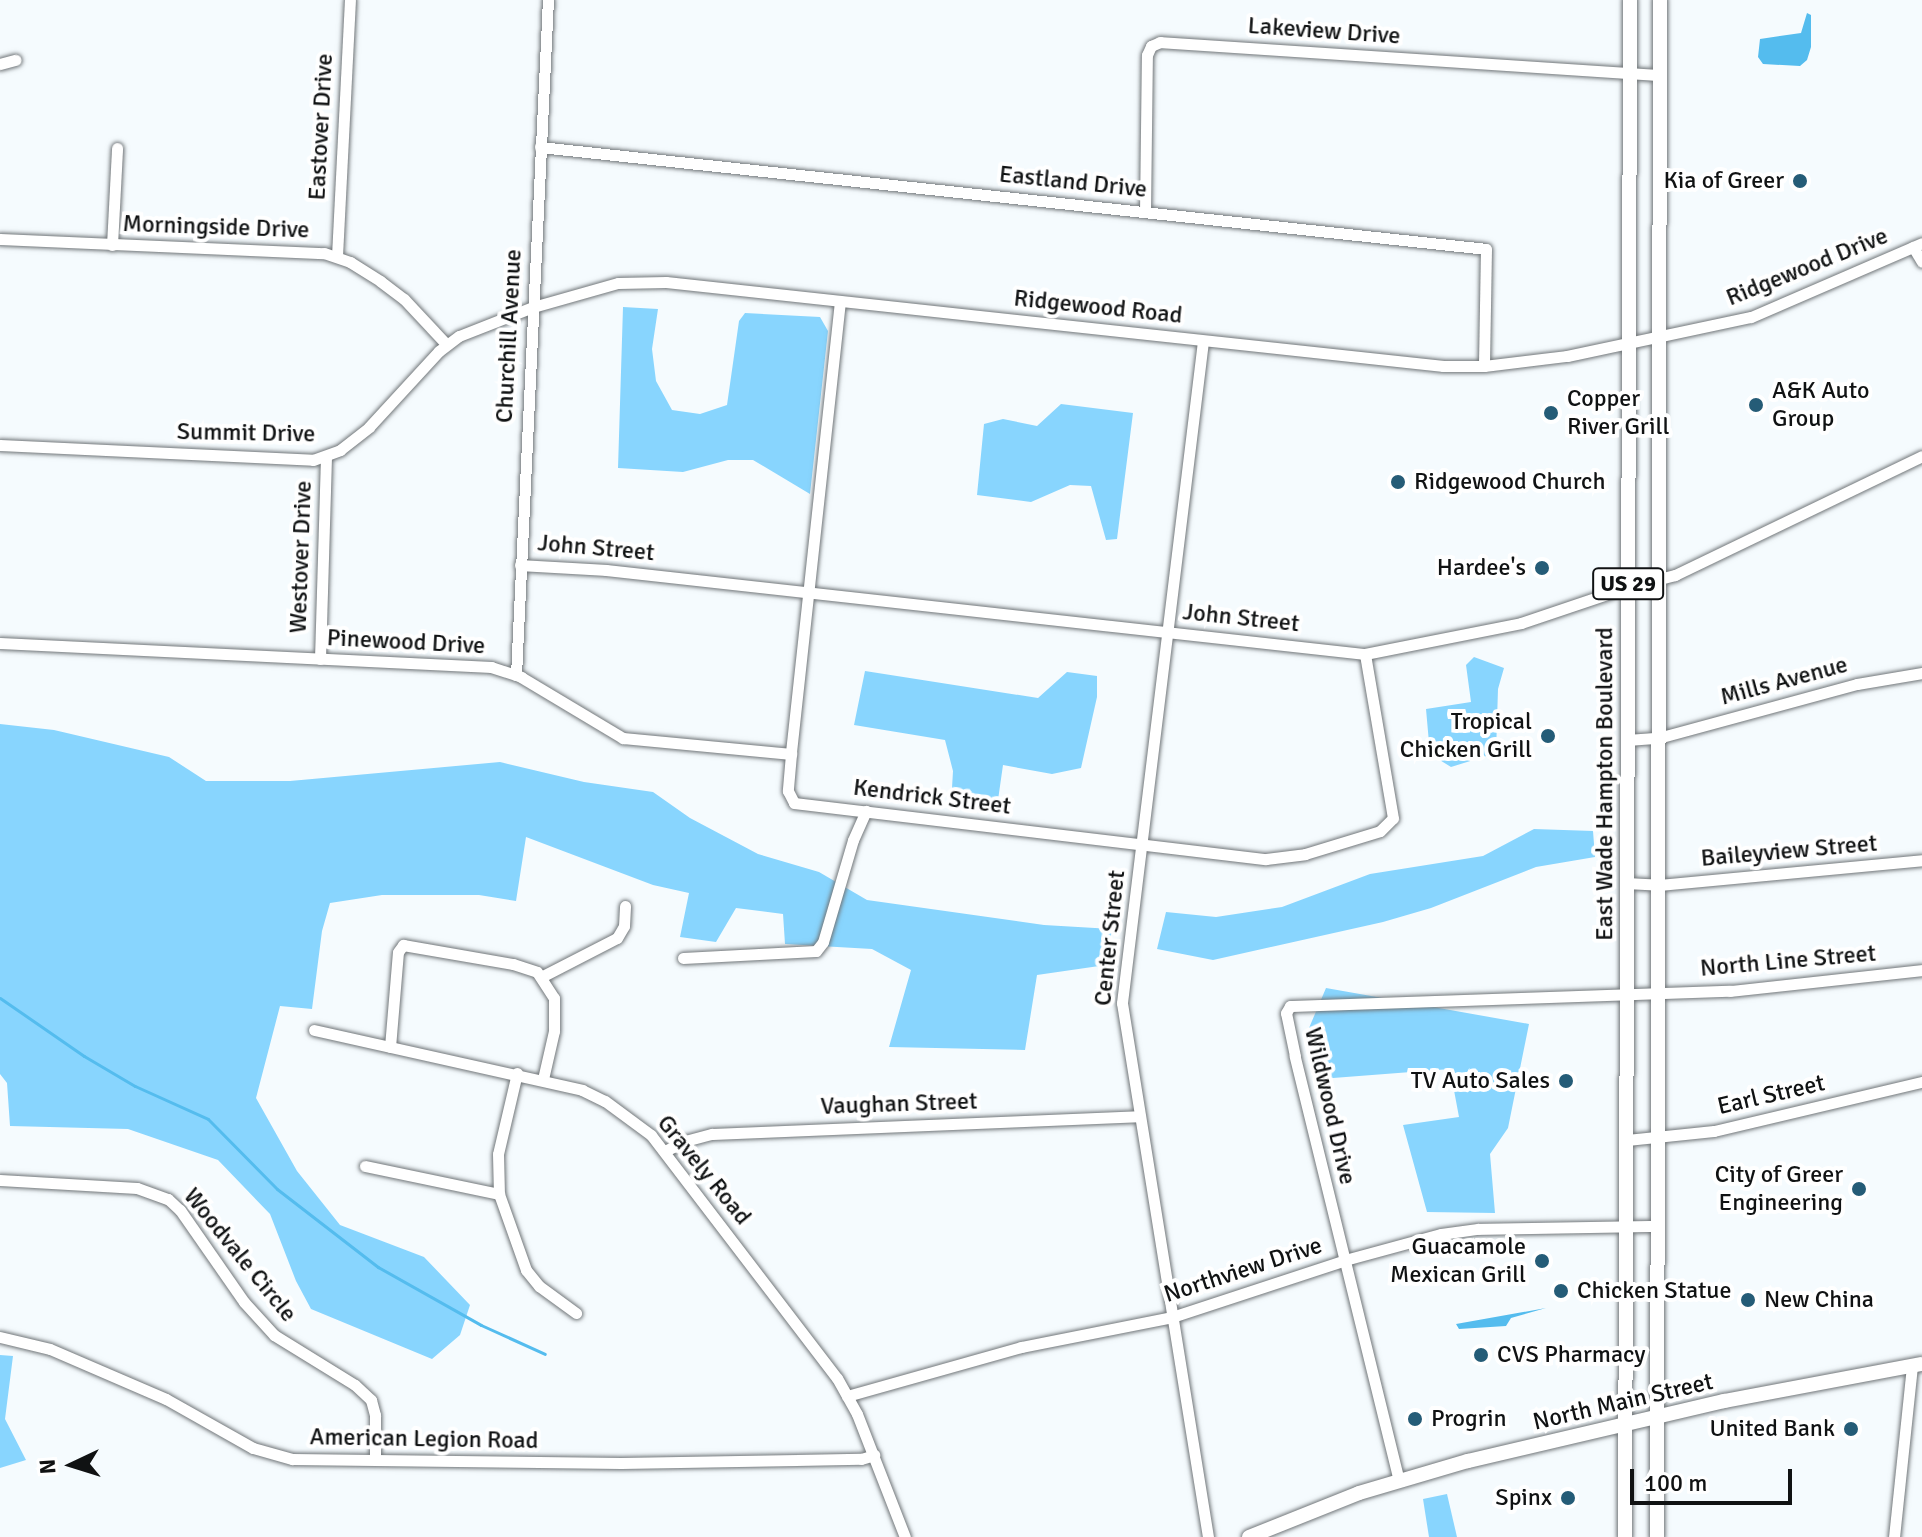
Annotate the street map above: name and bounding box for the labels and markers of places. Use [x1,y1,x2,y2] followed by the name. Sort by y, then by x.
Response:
[1663,167,1784,195] place label: Kia of Greer
[1791,172,1809,190] marker: Kia of Greer
[1772,377,1869,433] place label: A&K Auto Group
[1567,385,1669,441] place label: Copper River Grill
[1747,396,1765,414] marker: A&K Auto Group
[1542,404,1560,422] marker: Copper River Grill
[1414,468,1605,496] place label: Ridgewood Church
[1389,473,1407,491] marker: Ridgewood Church
[1437,554,1526,582] place label: Hardee's
[1533,559,1551,577] marker: Hardee's
[1400,708,1532,764] place label: Tropical Chicken Grill
[1539,727,1557,745] marker: Tropical Chicken Grill
[1411,1067,1550,1095] place label: TV Auto Sales
[1557,1072,1575,1090] marker: TV Auto Sales
[1715,1161,1843,1217] place label: City of Greer Engineering
[1850,1180,1868,1198] marker: City of Greer Engineering
[1390,1233,1526,1289] place label: Guacamole Mexican Grill
[1533,1252,1551,1270] marker: Guacamole Mexican Grill
[1577,1277,1731,1305] place label: Chicken Statue
[1552,1282,1570,1300] marker: Chicken Statue
[1764,1286,1874,1314] place label: New China
[1739,1291,1757,1309] marker: New China
[1497,1341,1646,1369] place label: CVS Pharmacy
[1472,1346,1490,1364] marker: CVS Pharmacy
[1431,1405,1507,1433] place label: Progrin
[1406,1410,1424,1428] marker: Progrin
[1709,1415,1835,1443] place label: United Bank
[1842,1420,1860,1438] marker: United Bank
[1495,1484,1552,1512] place label: Spinx
[1559,1489,1577,1507] marker: Spinx

